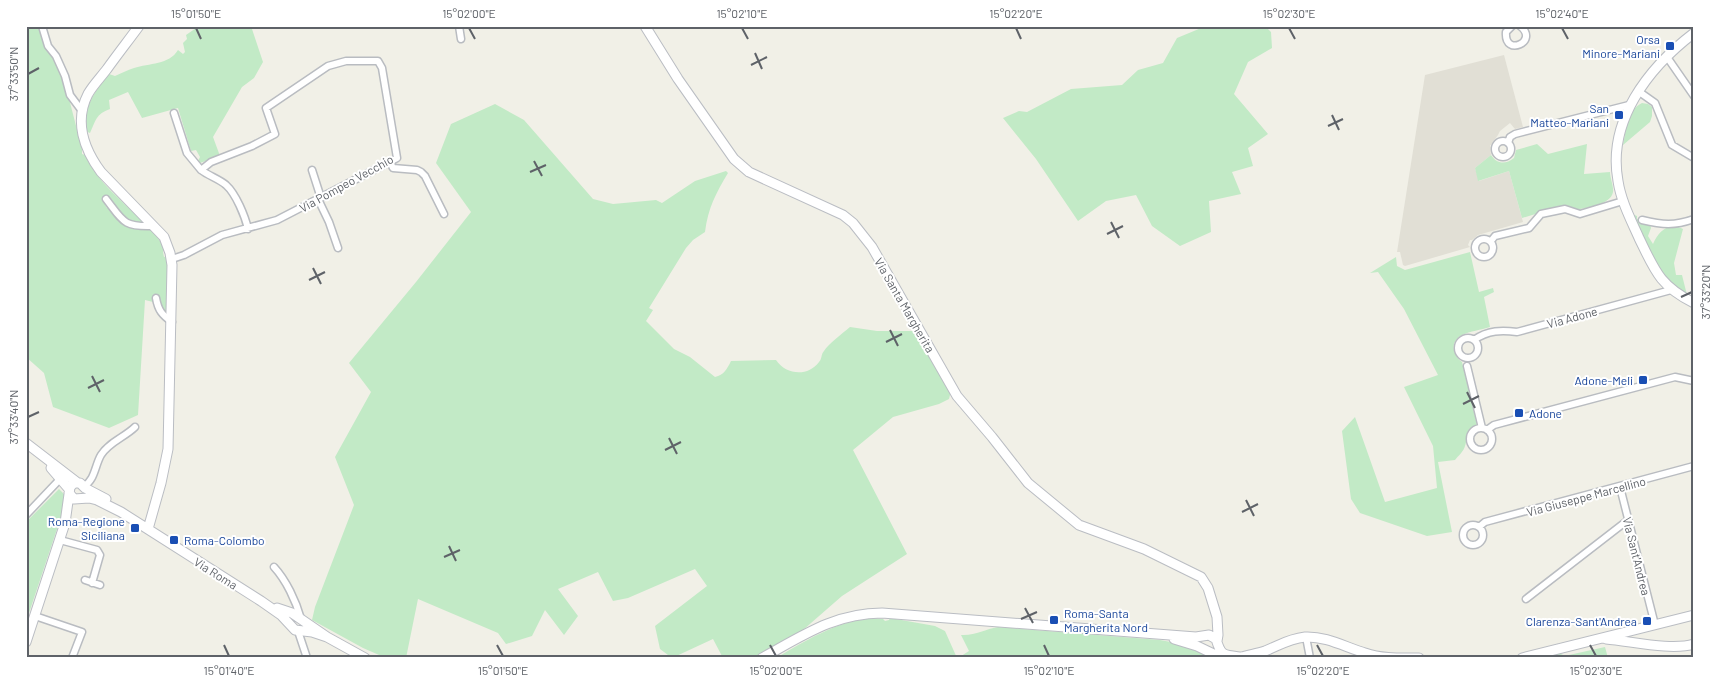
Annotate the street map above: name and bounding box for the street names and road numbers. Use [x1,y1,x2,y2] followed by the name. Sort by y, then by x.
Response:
[297,151,395,215] street label: Via Pompeo Vecchio
[872,255,938,355] street label: Via Santa Margherita
[1545,304,1599,330] street label: Via Adone
[1525,473,1647,519] street label: Via Giuseppe Marcellino
[1620,515,1654,597] street label: Via Sant'Andrea
[192,554,240,592] street label: Via Roma

